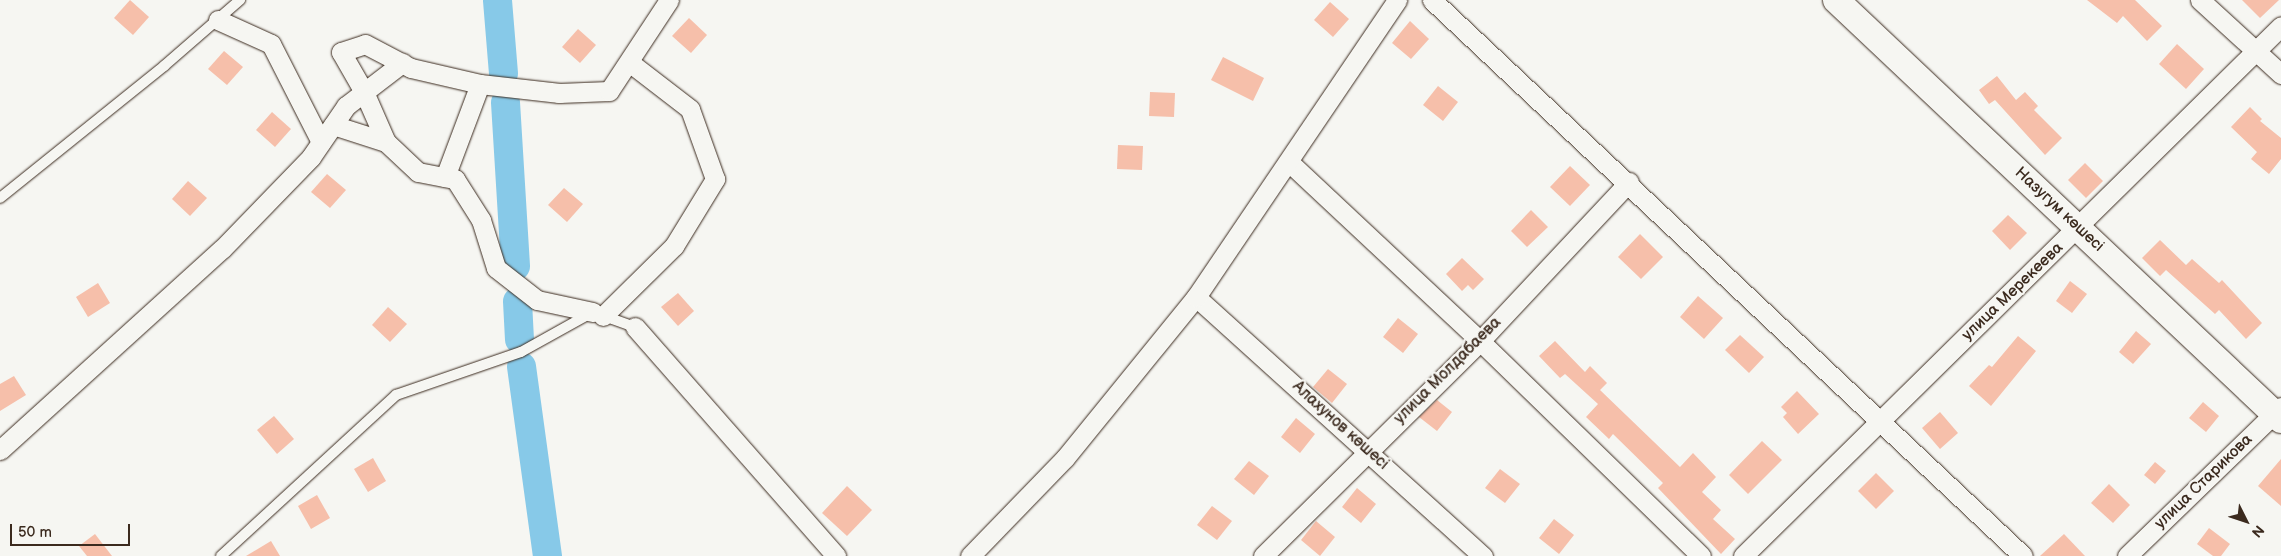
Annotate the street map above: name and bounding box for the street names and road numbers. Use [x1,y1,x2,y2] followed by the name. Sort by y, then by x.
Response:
[2010,164,2108,256] street label: Назугум көшесі
[1959,239,2067,345] street label: улица Мерекеева
[1391,314,1505,428] street label: улица Молдабаева
[1288,378,1392,474] street label: Алахунов көшесі
[2151,431,2257,533] street label: улица Старикова

